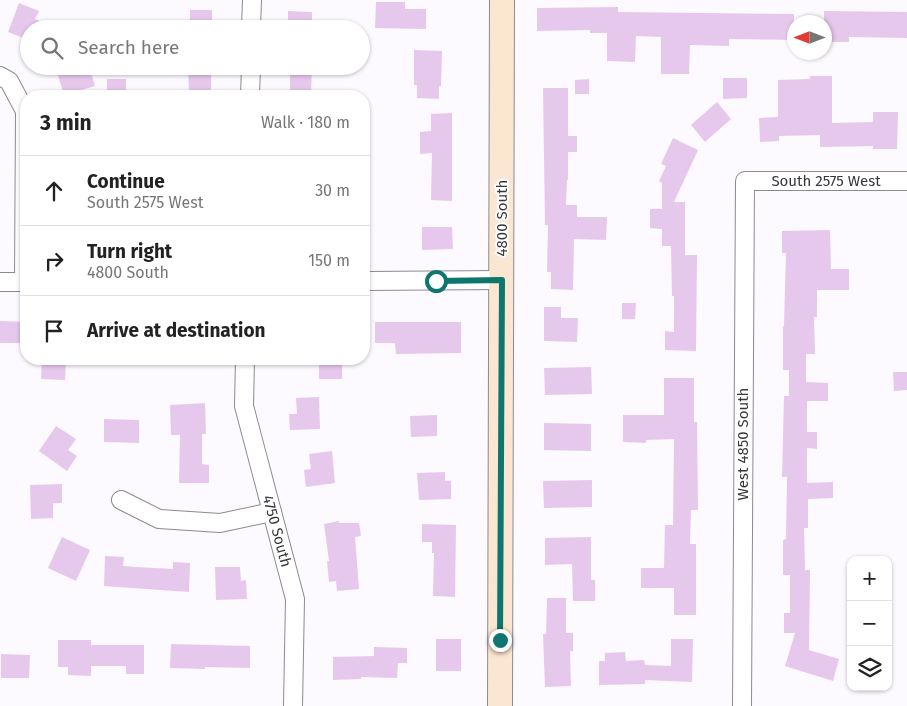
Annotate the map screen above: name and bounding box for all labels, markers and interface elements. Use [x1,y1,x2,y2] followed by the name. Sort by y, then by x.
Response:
[787,15,832,60] north arrow
[20,20,370,75] search box
[38,34,66,62] icon: search
[78,36,179,59] text: Search here
[40,110,92,136] text: 3 min
[261,113,350,132] text: Walk · 180 m
[87,170,165,193] text: Continue
[771,172,881,190] street label: South 2575 West
[40,177,68,205] icon: ahead
[493,180,511,256] street label: 4800 South
[315,181,350,200] text: 30 m
[87,193,203,212] text: South 2575 West
[87,240,172,263] text: Turn right
[40,247,68,275] icon: right
[308,251,350,270] text: 150 m
[87,263,169,282] text: 4800 South
[425,270,448,293] route start
[40,317,68,345] icon: arrive
[87,319,266,342] text: Arrive at destination
[734,388,752,500] street label: West 4850 South
[259,493,295,569] street label: 4750 South
[847,556,892,691] map controls
[847,556,892,601] button: +
[847,601,892,646] button: −
[489,629,512,652] route end
[847,646,892,691] button: layers

